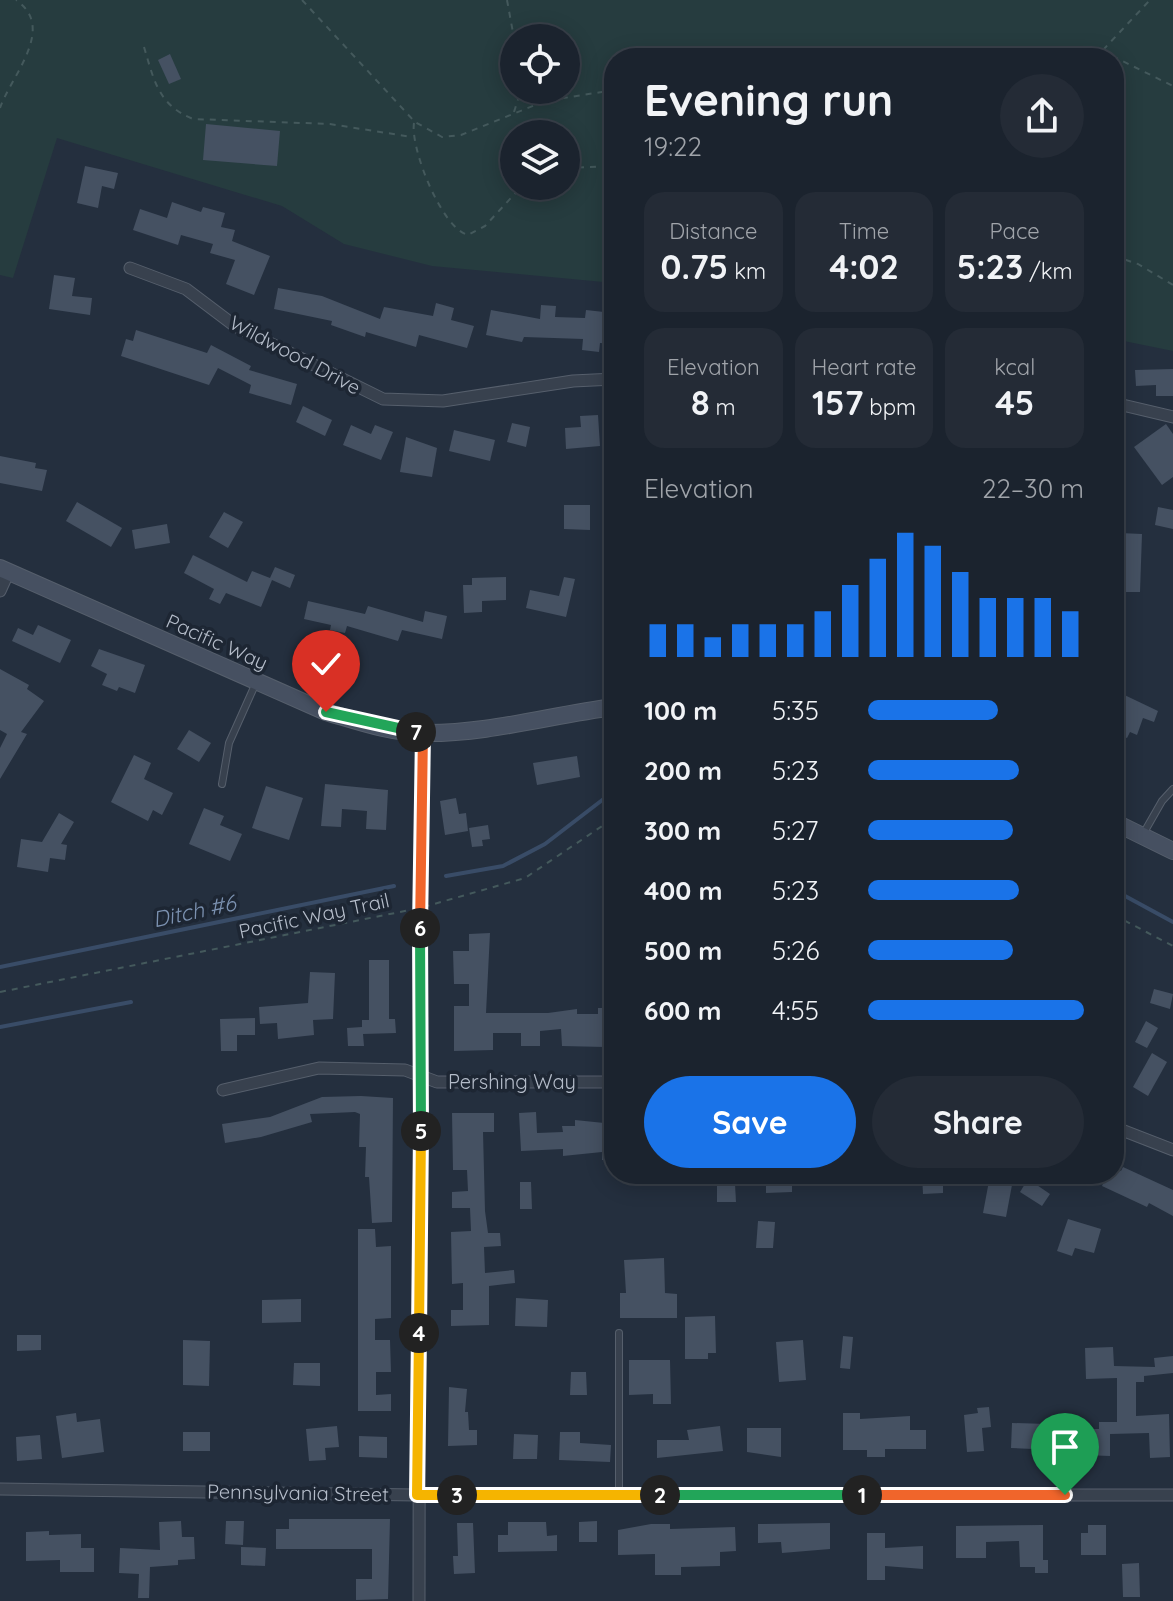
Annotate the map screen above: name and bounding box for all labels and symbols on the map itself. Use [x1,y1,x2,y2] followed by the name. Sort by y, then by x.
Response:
[225,309,365,400] street label: Wildwood Drive
[163,608,272,675] street label: Pacific Way
[292,630,360,712] pin
[396,712,436,752] pin: 7
[236,887,391,944] street label: Pacific Way Trail
[150,888,239,933] water label: Ditch #6
[400,908,440,948] pin: 6
[448,1069,576,1094] street label: Pershing Way
[401,1111,441,1151] pin: 5
[399,1313,439,1353] pin: 4
[1031,1413,1099,1495] pin
[437,1475,477,1515] pin: 3
[640,1475,680,1515] pin: 2
[842,1475,882,1515] pin: 1
[207,1478,389,1507] street label: Pennsylvania Street

